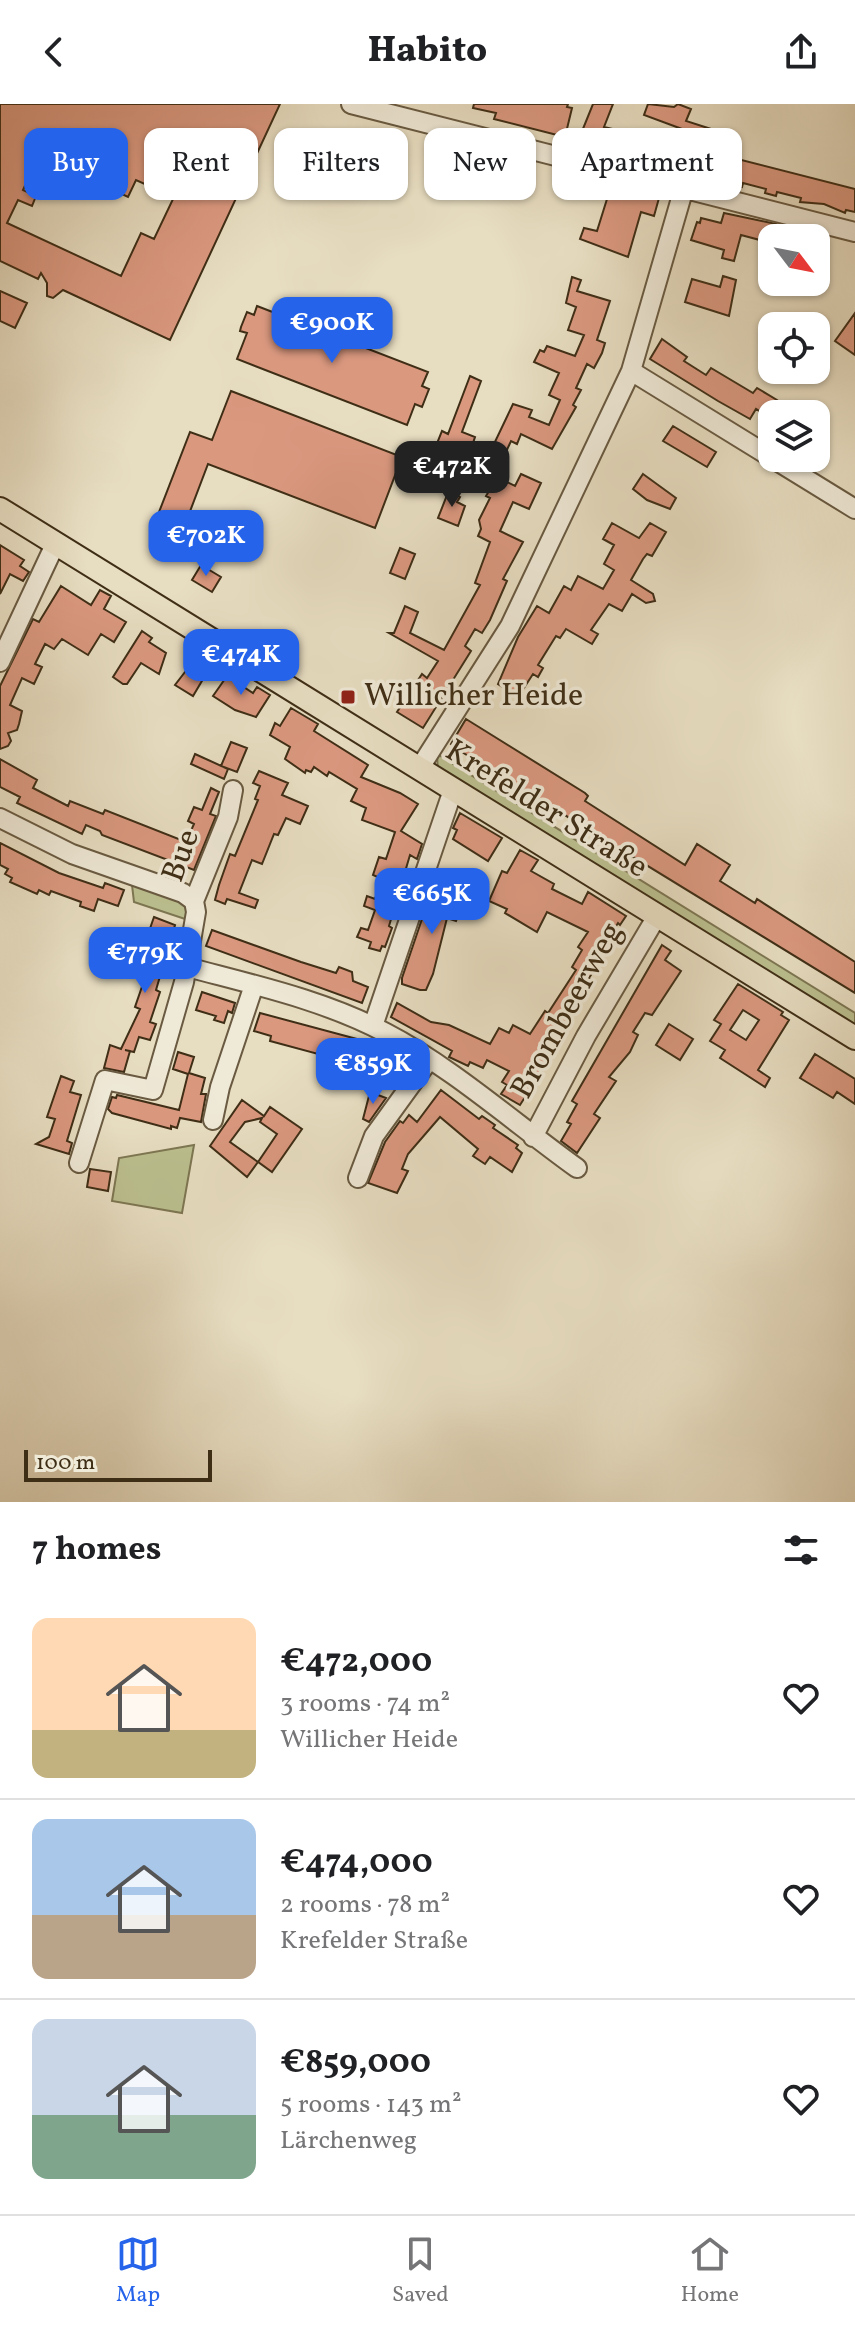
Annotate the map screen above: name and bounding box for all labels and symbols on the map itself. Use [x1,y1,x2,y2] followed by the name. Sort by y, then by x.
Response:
[758,224,830,296] north arrow
[276,297,388,365] pin: €900K
[396,441,508,509] pin: €472K
[150,510,262,578] pin: €702K
[185,629,297,697] pin: €474K
[364,675,583,719] place label: Willicher Heide
[339,688,357,706] marker: Willicher Heide
[436,730,656,890] street label: Krefelder Straße
[152,824,212,888] street label: Bue
[376,868,488,936] pin: €665K
[501,915,635,1107] street label: Brombeerweg
[89,927,201,995] pin: €779K
[317,1038,429,1106] pin: €859K
[24,1446,212,1482] scale bar

